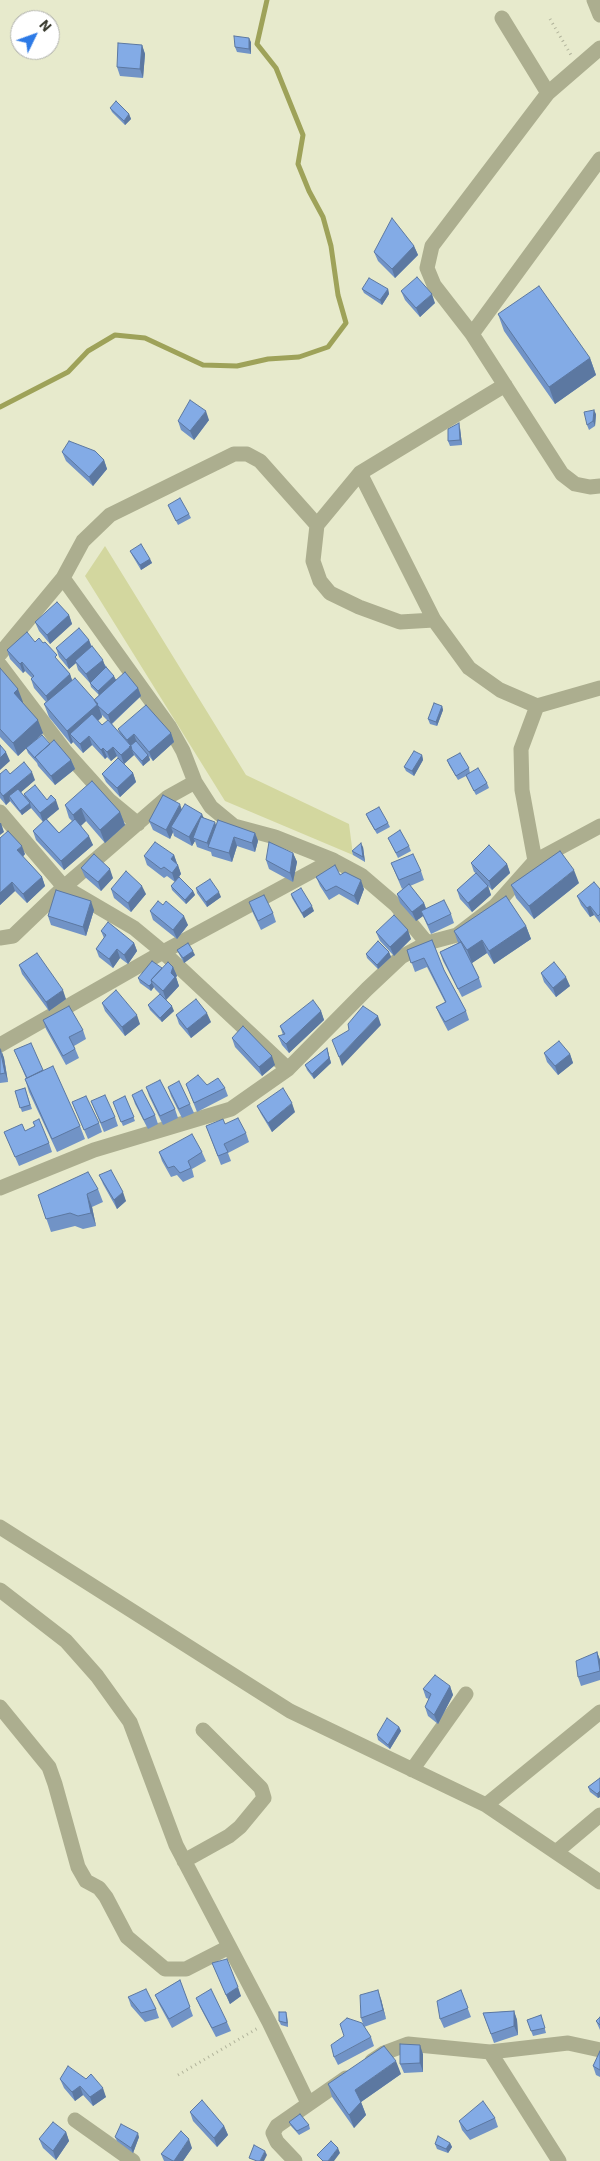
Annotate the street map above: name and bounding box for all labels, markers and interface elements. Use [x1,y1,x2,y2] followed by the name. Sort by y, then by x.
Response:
[10,10,60,60] north arrow
[35,16,55,35] text: N

